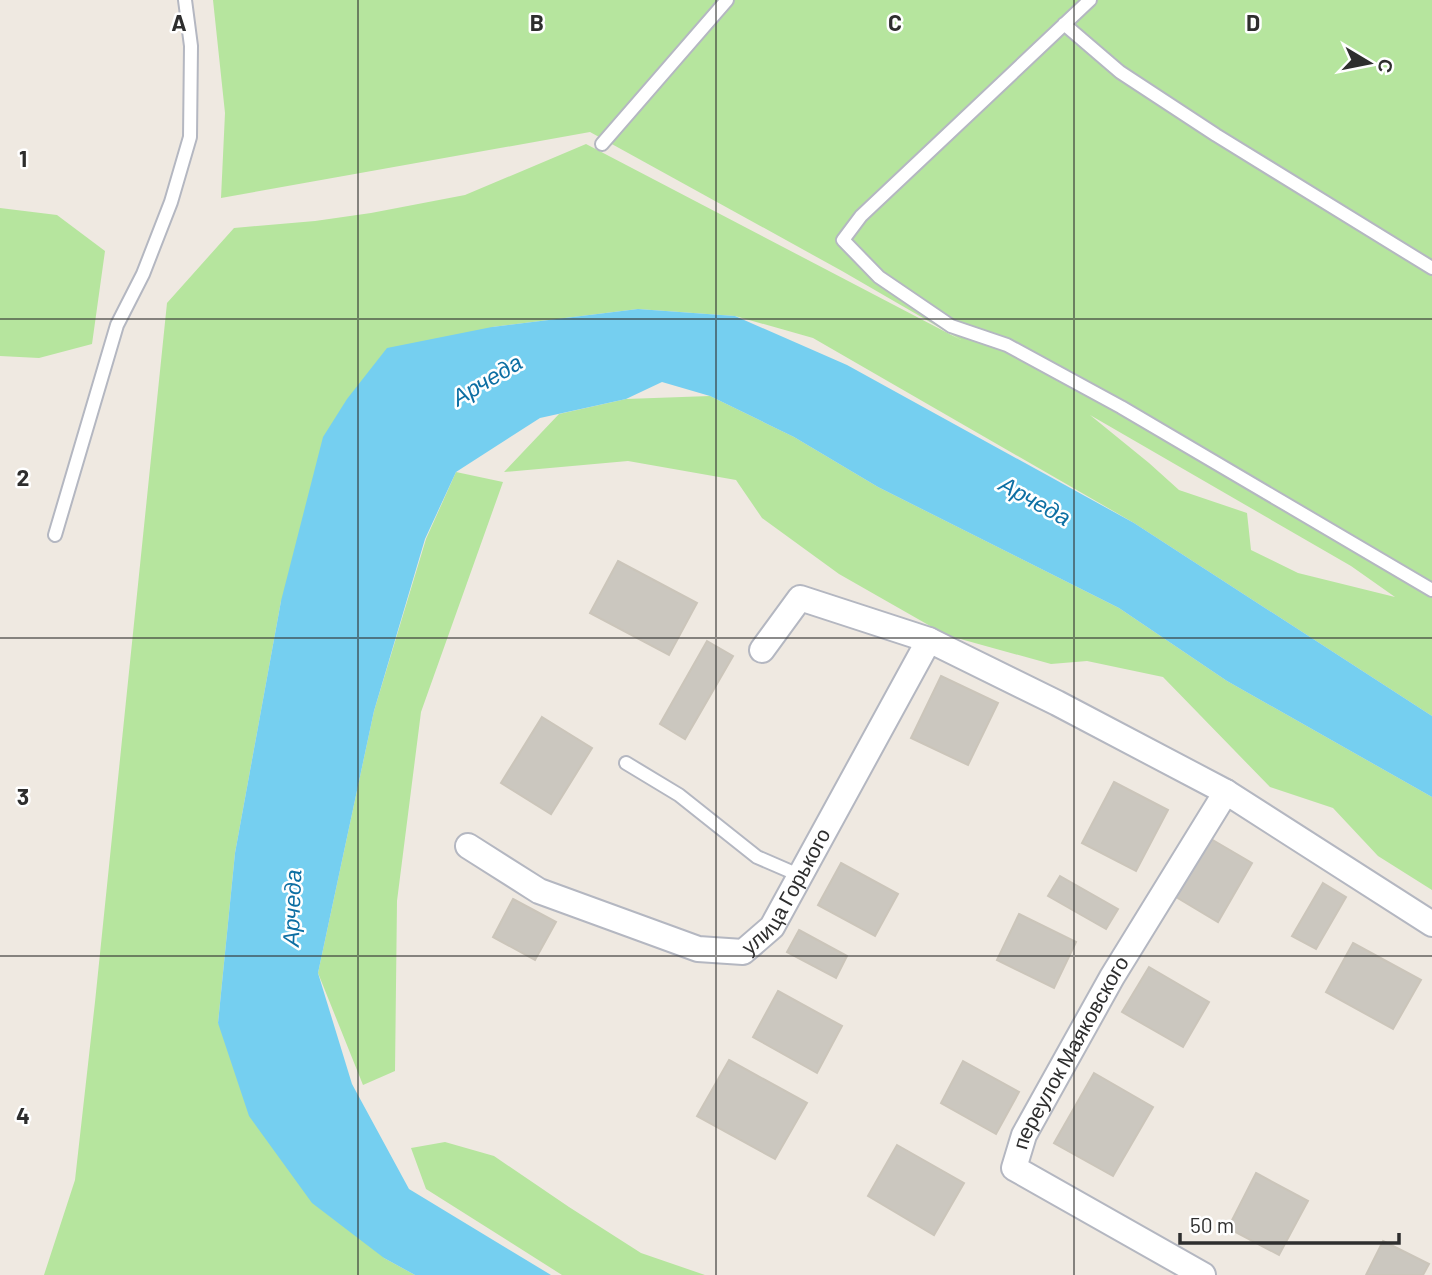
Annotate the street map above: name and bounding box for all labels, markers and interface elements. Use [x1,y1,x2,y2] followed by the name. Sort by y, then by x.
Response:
[171,8,187,36] text: A
[530,8,544,36] text: B
[888,8,902,36] text: C
[1246,8,1260,36] text: D
[1334,28,1404,98] north arrow
[1374,57,1399,75] text: С
[19,144,27,172] text: 1
[445,347,527,412] water label: Арчеда
[17,463,29,491] text: 2
[993,468,1076,531] water label: Арчеда
[17,782,29,810] text: 3
[736,823,835,959] street label: улица Горького
[276,869,306,949] water label: Арчеда
[1006,951,1133,1152] street label: переулок Маяковского
[16,1101,30,1129] text: 4
[1180,1202,1399,1246] scale bar
[1190,1212,1234,1237] text: 50 m

